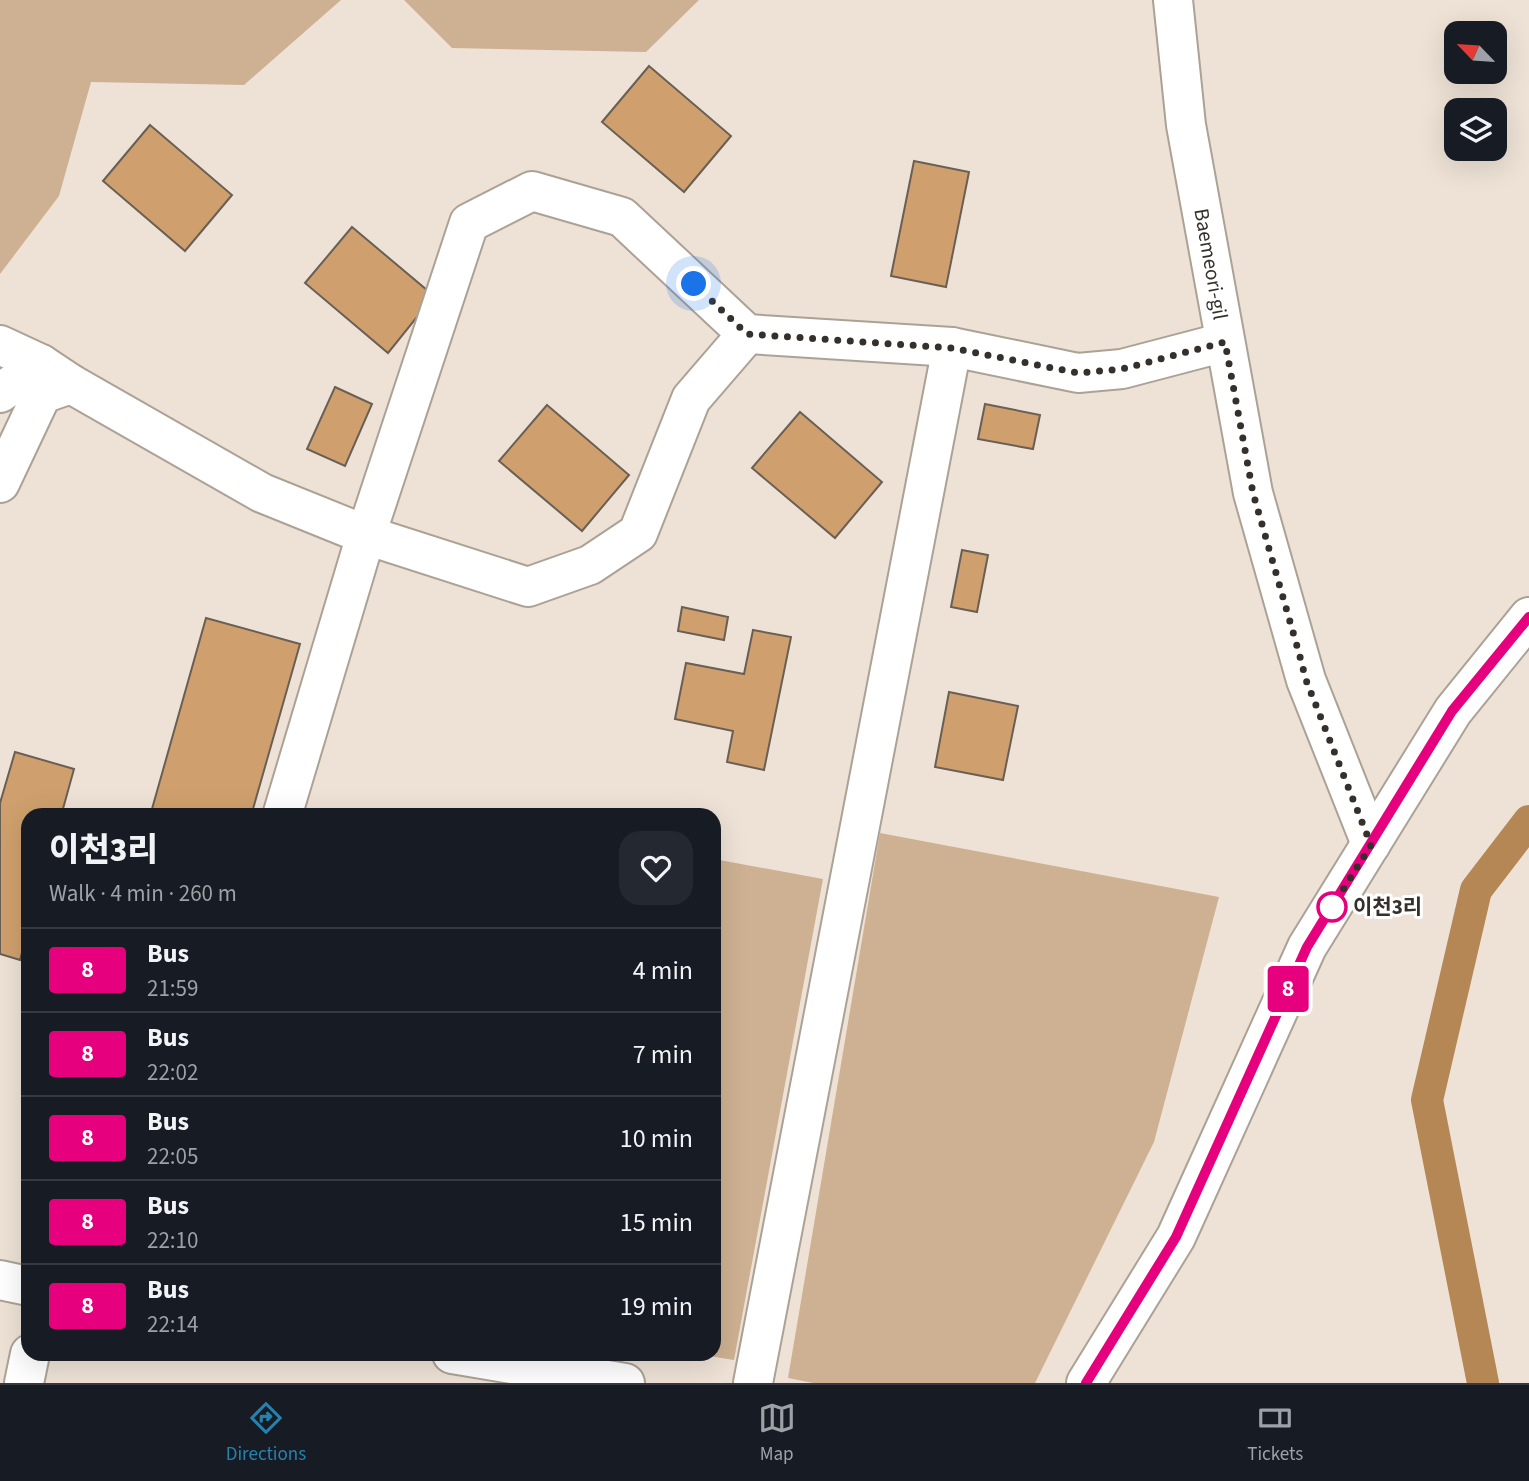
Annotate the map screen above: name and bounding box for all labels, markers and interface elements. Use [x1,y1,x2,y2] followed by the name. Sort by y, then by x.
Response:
[1444,21,1507,84] north arrow
[1444,21,1507,161] map controls
[1444,98,1507,161] button: layers
[1186,206,1236,322] street label: Baemeori-gil
[676,266,711,301] your location
[49,827,158,874] text: 이천3리
[619,831,693,905] button: heart
[49,877,237,910] text: Walk · 4 min · 260 m
[1317,892,1347,922] marker: 이천3리
[1353,892,1422,922] place label: 이천3리
[147,935,189,972] text: Bus
[81,952,94,987] text: 8
[633,952,693,989] text: 4 min
[1265,966,1311,1012] line badge: 8
[1282,971,1294,1006] text: 8
[147,972,198,1005] text: 21:59
[147,1019,189,1056] text: Bus
[81,1036,94,1071] text: 8
[633,1036,693,1073] text: 7 min
[147,1056,198,1089] text: 22:02
[147,1103,189,1140] text: Bus
[81,1120,94,1155] text: 8
[620,1120,693,1157] text: 10 min
[147,1140,198,1173] text: 22:05
[147,1187,189,1224] text: Bus
[81,1204,94,1239] text: 8
[620,1204,693,1241] text: 15 min
[147,1224,198,1257] text: 22:10
[147,1271,189,1308] text: Bus
[81,1288,94,1323] text: 8
[620,1288,693,1325] text: 19 min
[147,1308,198,1341] text: 22:14
[226,1399,306,1468] tab: Directions
[758,1399,796,1468] tab: Map
[1247,1399,1303,1468] tab: Tickets

